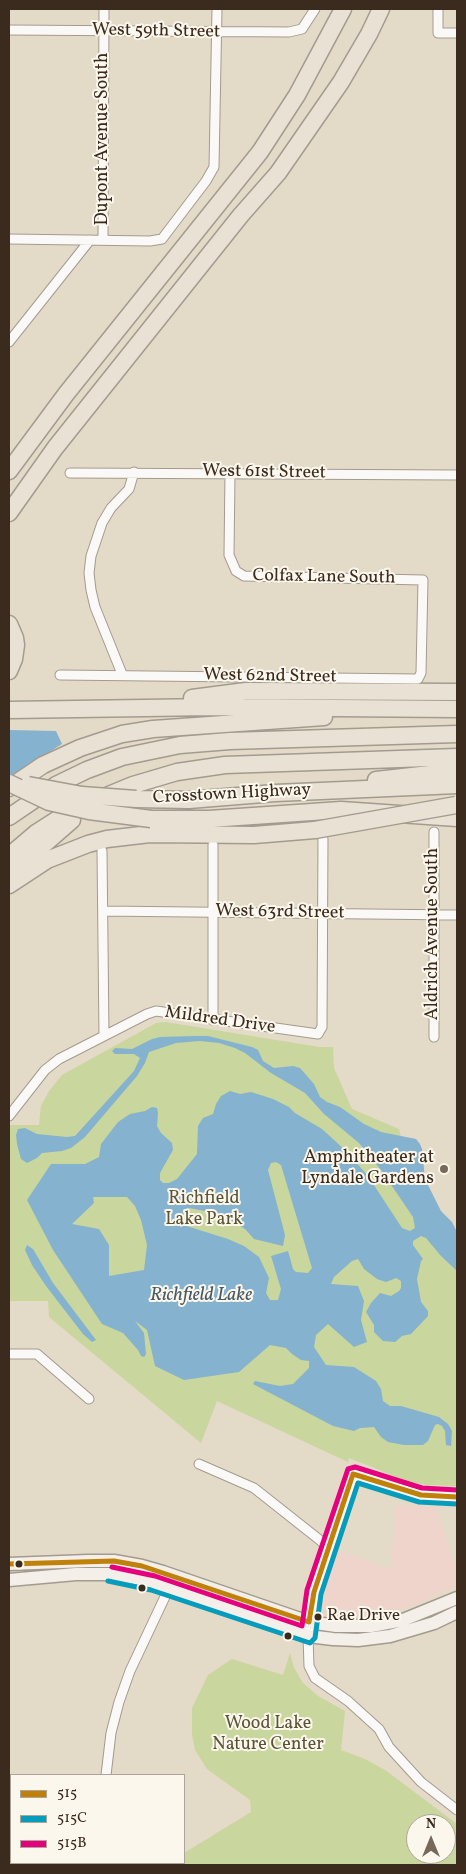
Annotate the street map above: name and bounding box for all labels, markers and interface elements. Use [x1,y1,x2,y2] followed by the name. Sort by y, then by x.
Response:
[92,20,220,44] street label: West 59th Street
[93,52,115,226] street label: Dupont Avenue South
[202,461,326,485] street label: West 61st Street
[252,566,396,590] street label: Colfax Lane South
[203,665,337,689] street label: West 62nd Street
[152,780,312,810] street label: Crosstown Highway
[423,848,445,1020] street label: Aldrich Avenue South
[215,901,345,925] street label: West 63rd Street
[163,1003,277,1039] street label: Mildred Drive
[301,1148,434,1190] place label: Amphitheater at Lyndale Gardens
[438,1163,450,1175] marker: Amphitheater at Lyndale Gardens
[165,1189,243,1232] park label: Richfield Lake Park
[150,1286,252,1308] water label: Richfield Lake
[14,1559,24,1569] unlabelled marker
[137,1583,147,1593] unlabelled marker
[327,1607,400,1627] place label: Rae Drive
[313,1612,323,1622] marker: Rae Drive
[283,1631,293,1641] unlabelled marker
[212,1714,324,1756] park label: Wood Lake Nature Center
[10,1774,185,1864] legend
[57,1783,77,1804] text: 515
[57,1808,87,1829] text: 515C
[406,1814,456,1864] north arrow
[426,1815,436,1834] text: N
[57,1833,87,1854] text: 515B

